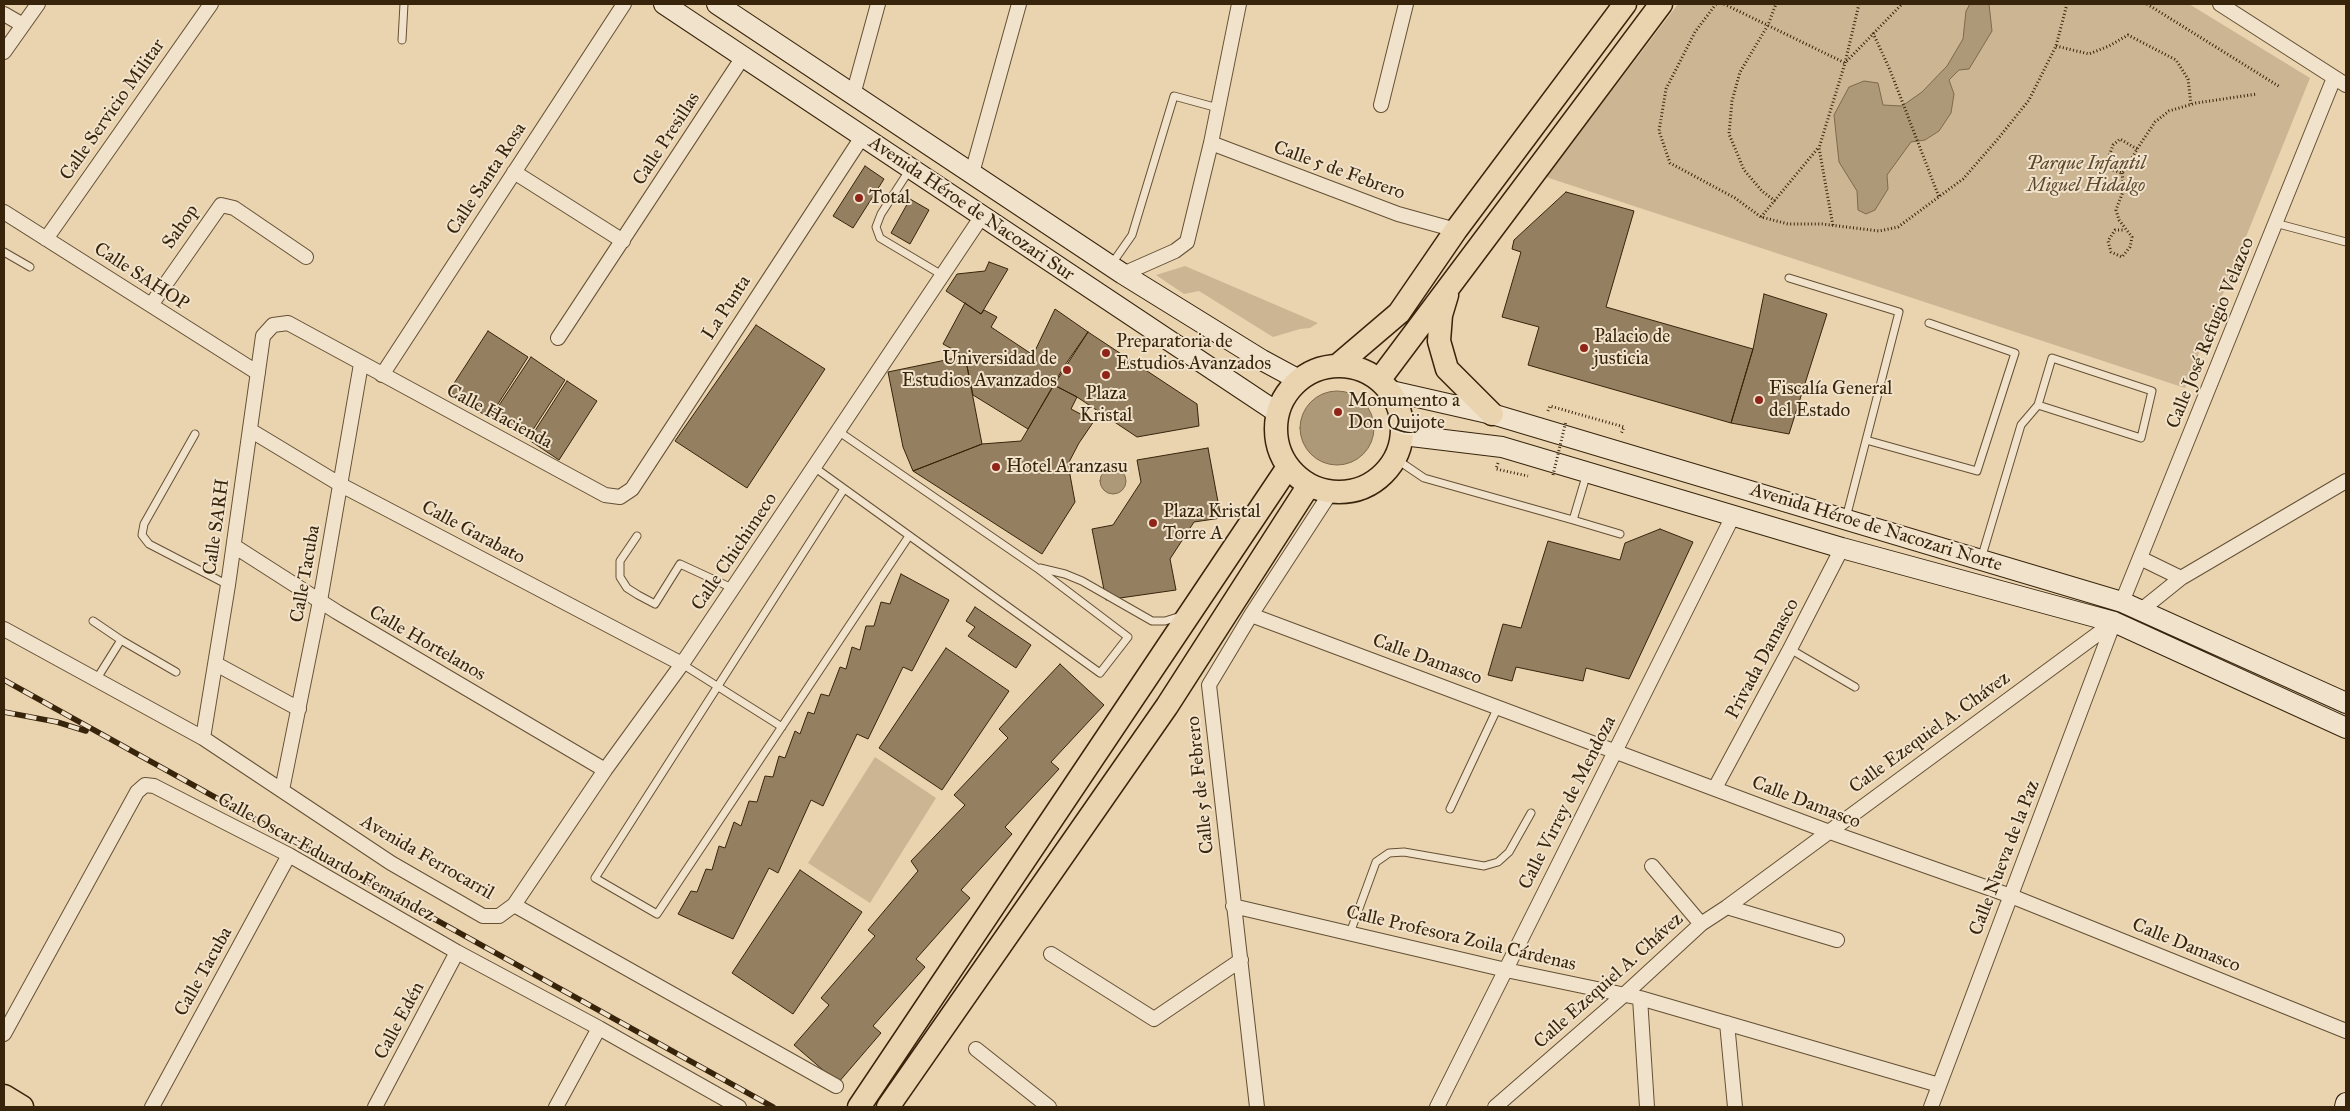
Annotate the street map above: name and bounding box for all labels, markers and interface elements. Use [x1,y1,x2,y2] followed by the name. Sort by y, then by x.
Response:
[56,35,170,185] street label: Calle Servicio Militar
[629,88,705,190] street label: Calle Presillas
[442,119,532,239] street label: Calle Santa Rosa
[864,132,1078,286] street label: Avenida Héroe de Nacozari Sur
[1270,137,1408,205] street label: Calle 5 de Febrero
[2027,153,2145,197] park label: Parque Infantil Miguel Hidalgo
[869,187,910,209] place label: Total
[853,192,865,204] marker: Total
[158,201,204,253] street label: Sahop
[2162,234,2260,432] street label: Calle José Refugio Velazco
[89,238,193,316] street label: Calle SAHOP
[698,272,756,344] street label: La Punta
[1594,326,1670,370] place label: Palacio de justicia
[1116,331,1271,375] place label: Preparatoria de Estudios Avanzados
[1578,342,1590,354] marker: Palacio de justicia
[1100,347,1112,359] marker: Preparatoria de Estudios Avanzados
[902,348,1057,392] place label: Universidad de Estudios Avanzados
[1061,364,1073,376] marker: Universidad de Estudios Avanzados
[1100,369,1112,381] marker: Plaza Kristal
[1769,378,1892,422] place label: Fiscalía General del Estado
[442,380,556,454] street label: Calle Hacienda
[1080,383,1132,427] place label: Plaza Kristal
[1348,390,1460,434] place label: Monumento a Don Quijote
[1753,394,1765,406] marker: Fiscalía General del Estado
[1332,406,1344,418] marker: Monumento a Don Quijote
[1006,456,1128,478] place label: Hotel Aranzasu
[990,461,1002,473] marker: Hotel Aranzasu
[199,478,235,576] street label: Calle SARH
[1747,479,2005,577] street label: Avenida Héroe de Nacozari Norte
[687,489,783,615] street label: Calle Chichimeco
[417,496,529,570] street label: Calle Garabato
[1163,501,1261,545] place label: Plaza Kristal Torre A
[1147,517,1159,529] marker: Plaza Kristal Torre A
[286,524,326,624] street label: Calle Tacuba
[1722,595,1804,723] street label: Privada Damasco
[365,601,489,687] street label: Calle Hortelanos
[1369,630,1485,690] street label: Calle Damasco
[1845,667,2015,799] street label: Calle Ezequiel A. Chávez
[1514,712,1622,894] street label: Calle Virrey de Mendoza
[1182,715,1220,855] street label: Calle 5 de Febrero
[1748,772,1864,834] street label: Calle Damasco
[1965,777,2045,939] street label: Calle Nueva de la Paz
[213,789,439,927] street label: Calle Oscar Eduardo Fernández
[356,811,498,905] street label: Avenida Ferrocarril
[1344,901,1578,977] street label: Calle Profesora Zoila Cárdenas
[1530,908,1688,1054] street label: Calle Ezequiel A. Chávez
[2128,914,2244,978] street label: Calle Damasco
[170,923,238,1021] street label: Calle Tacuba
[370,978,430,1064] street label: Calle Edén

